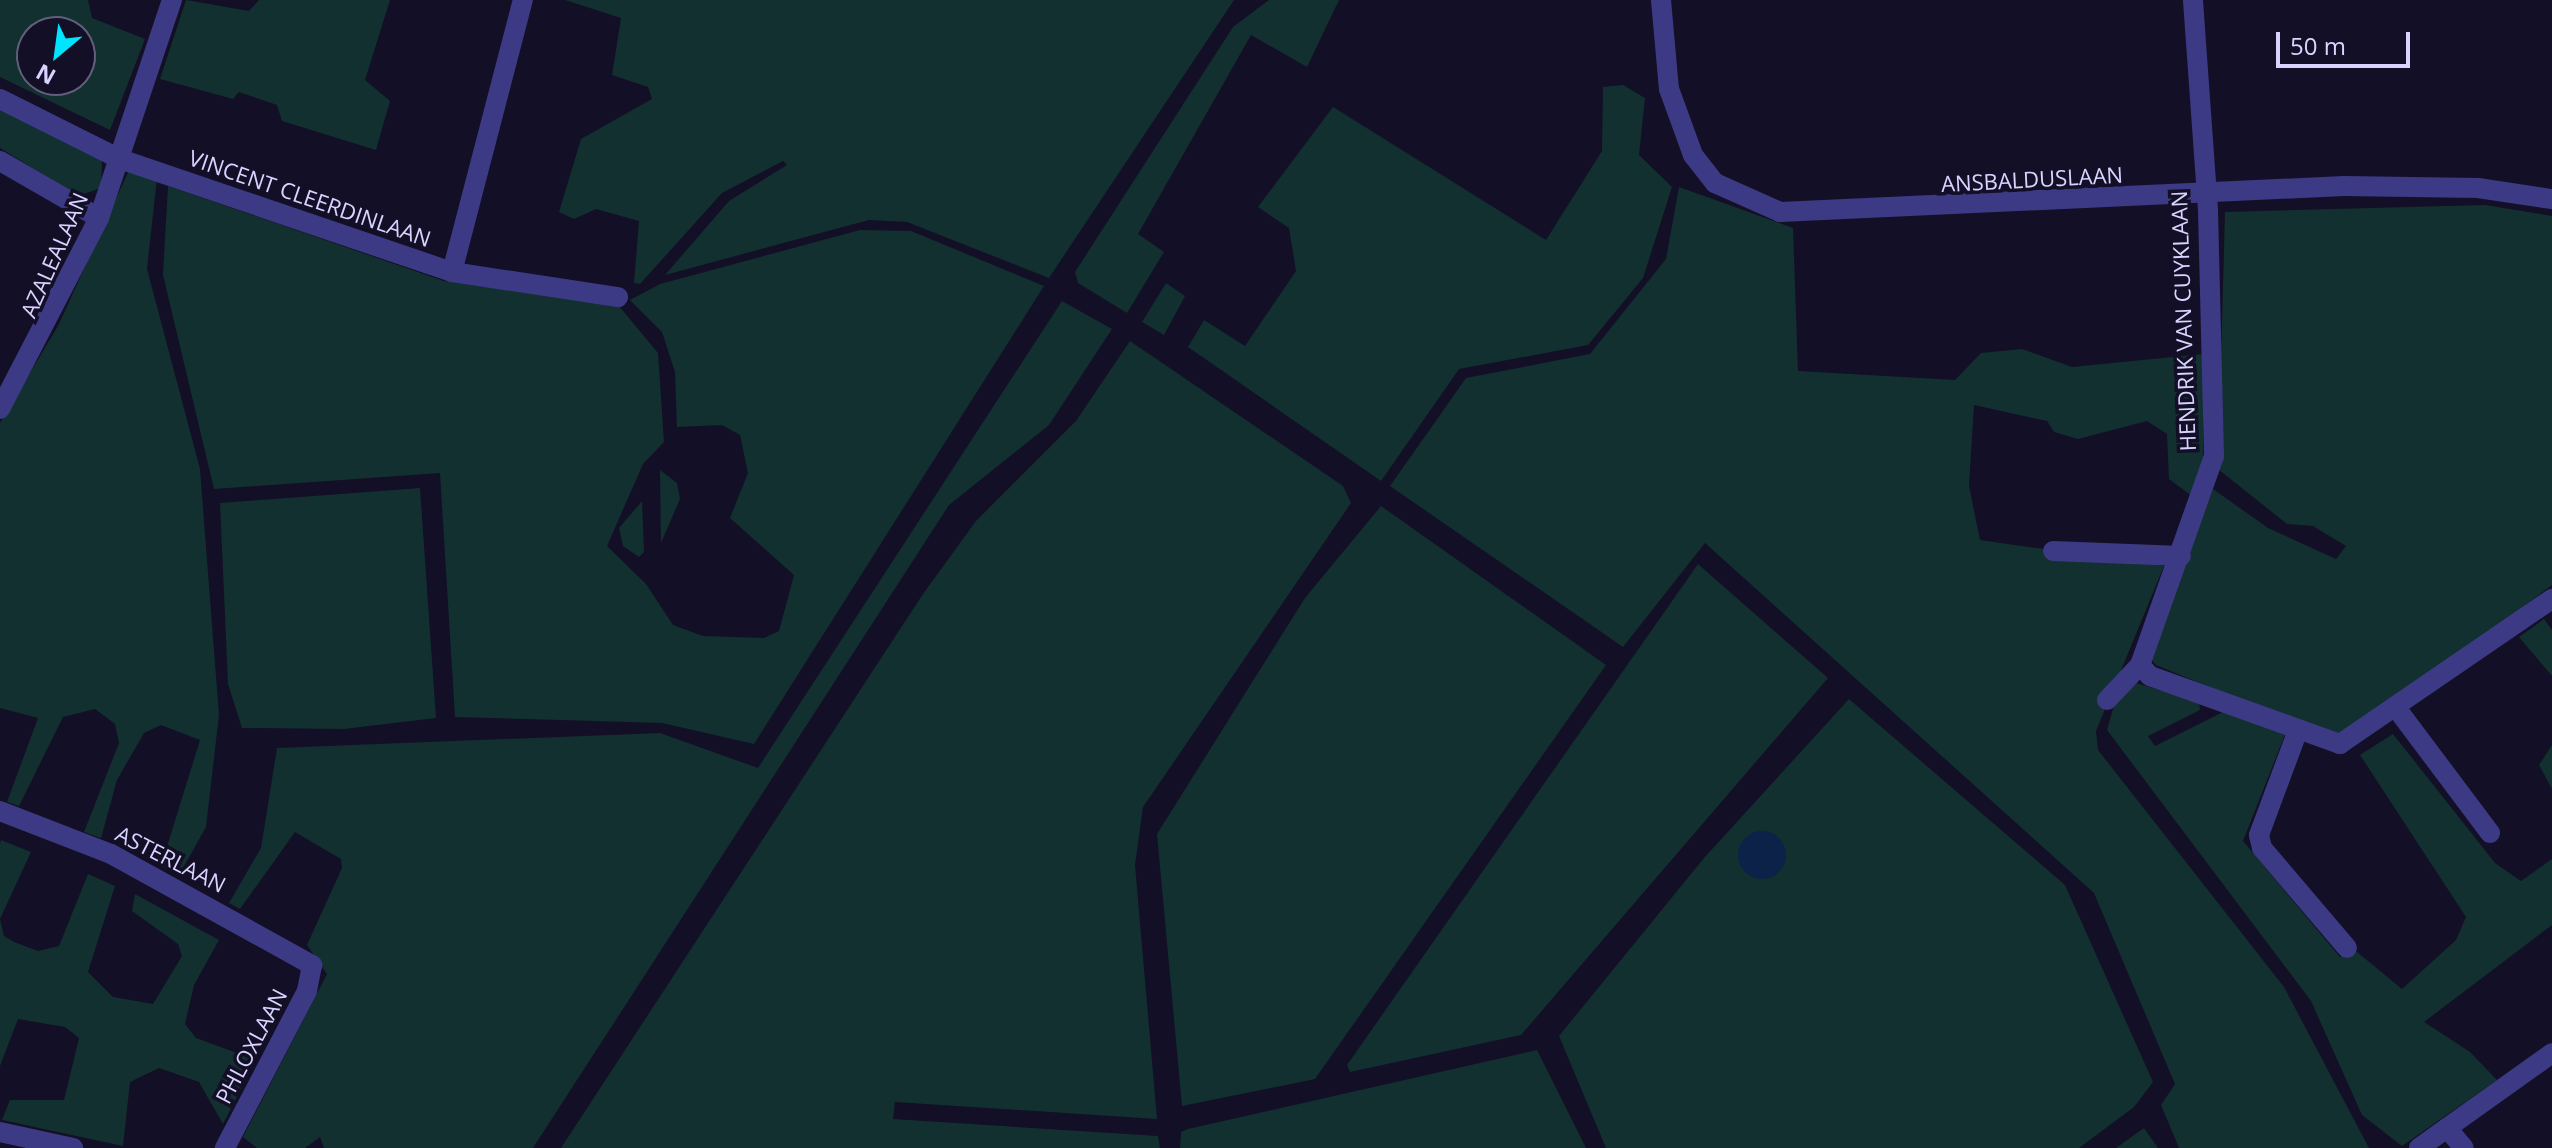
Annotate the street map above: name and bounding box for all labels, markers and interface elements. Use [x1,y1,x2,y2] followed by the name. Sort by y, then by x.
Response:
[16,16,96,96] north arrow
[2280,16,2414,66] scale bar
[2290,29,2346,62] text: 50 m
[30,58,60,93] text: N
[186,144,434,252] street label: VINCENT CLEERDINLAAN
[1940,161,2124,197] street label: ANSBALDUSLAAN
[15,188,93,322] street label: AZALEALAAN
[2165,190,2201,452] street label: HENDRIK VAN CUYKLAAN
[112,820,230,898] street label: ASTERLAAN
[210,984,292,1108] street label: PHLOXLAAN

